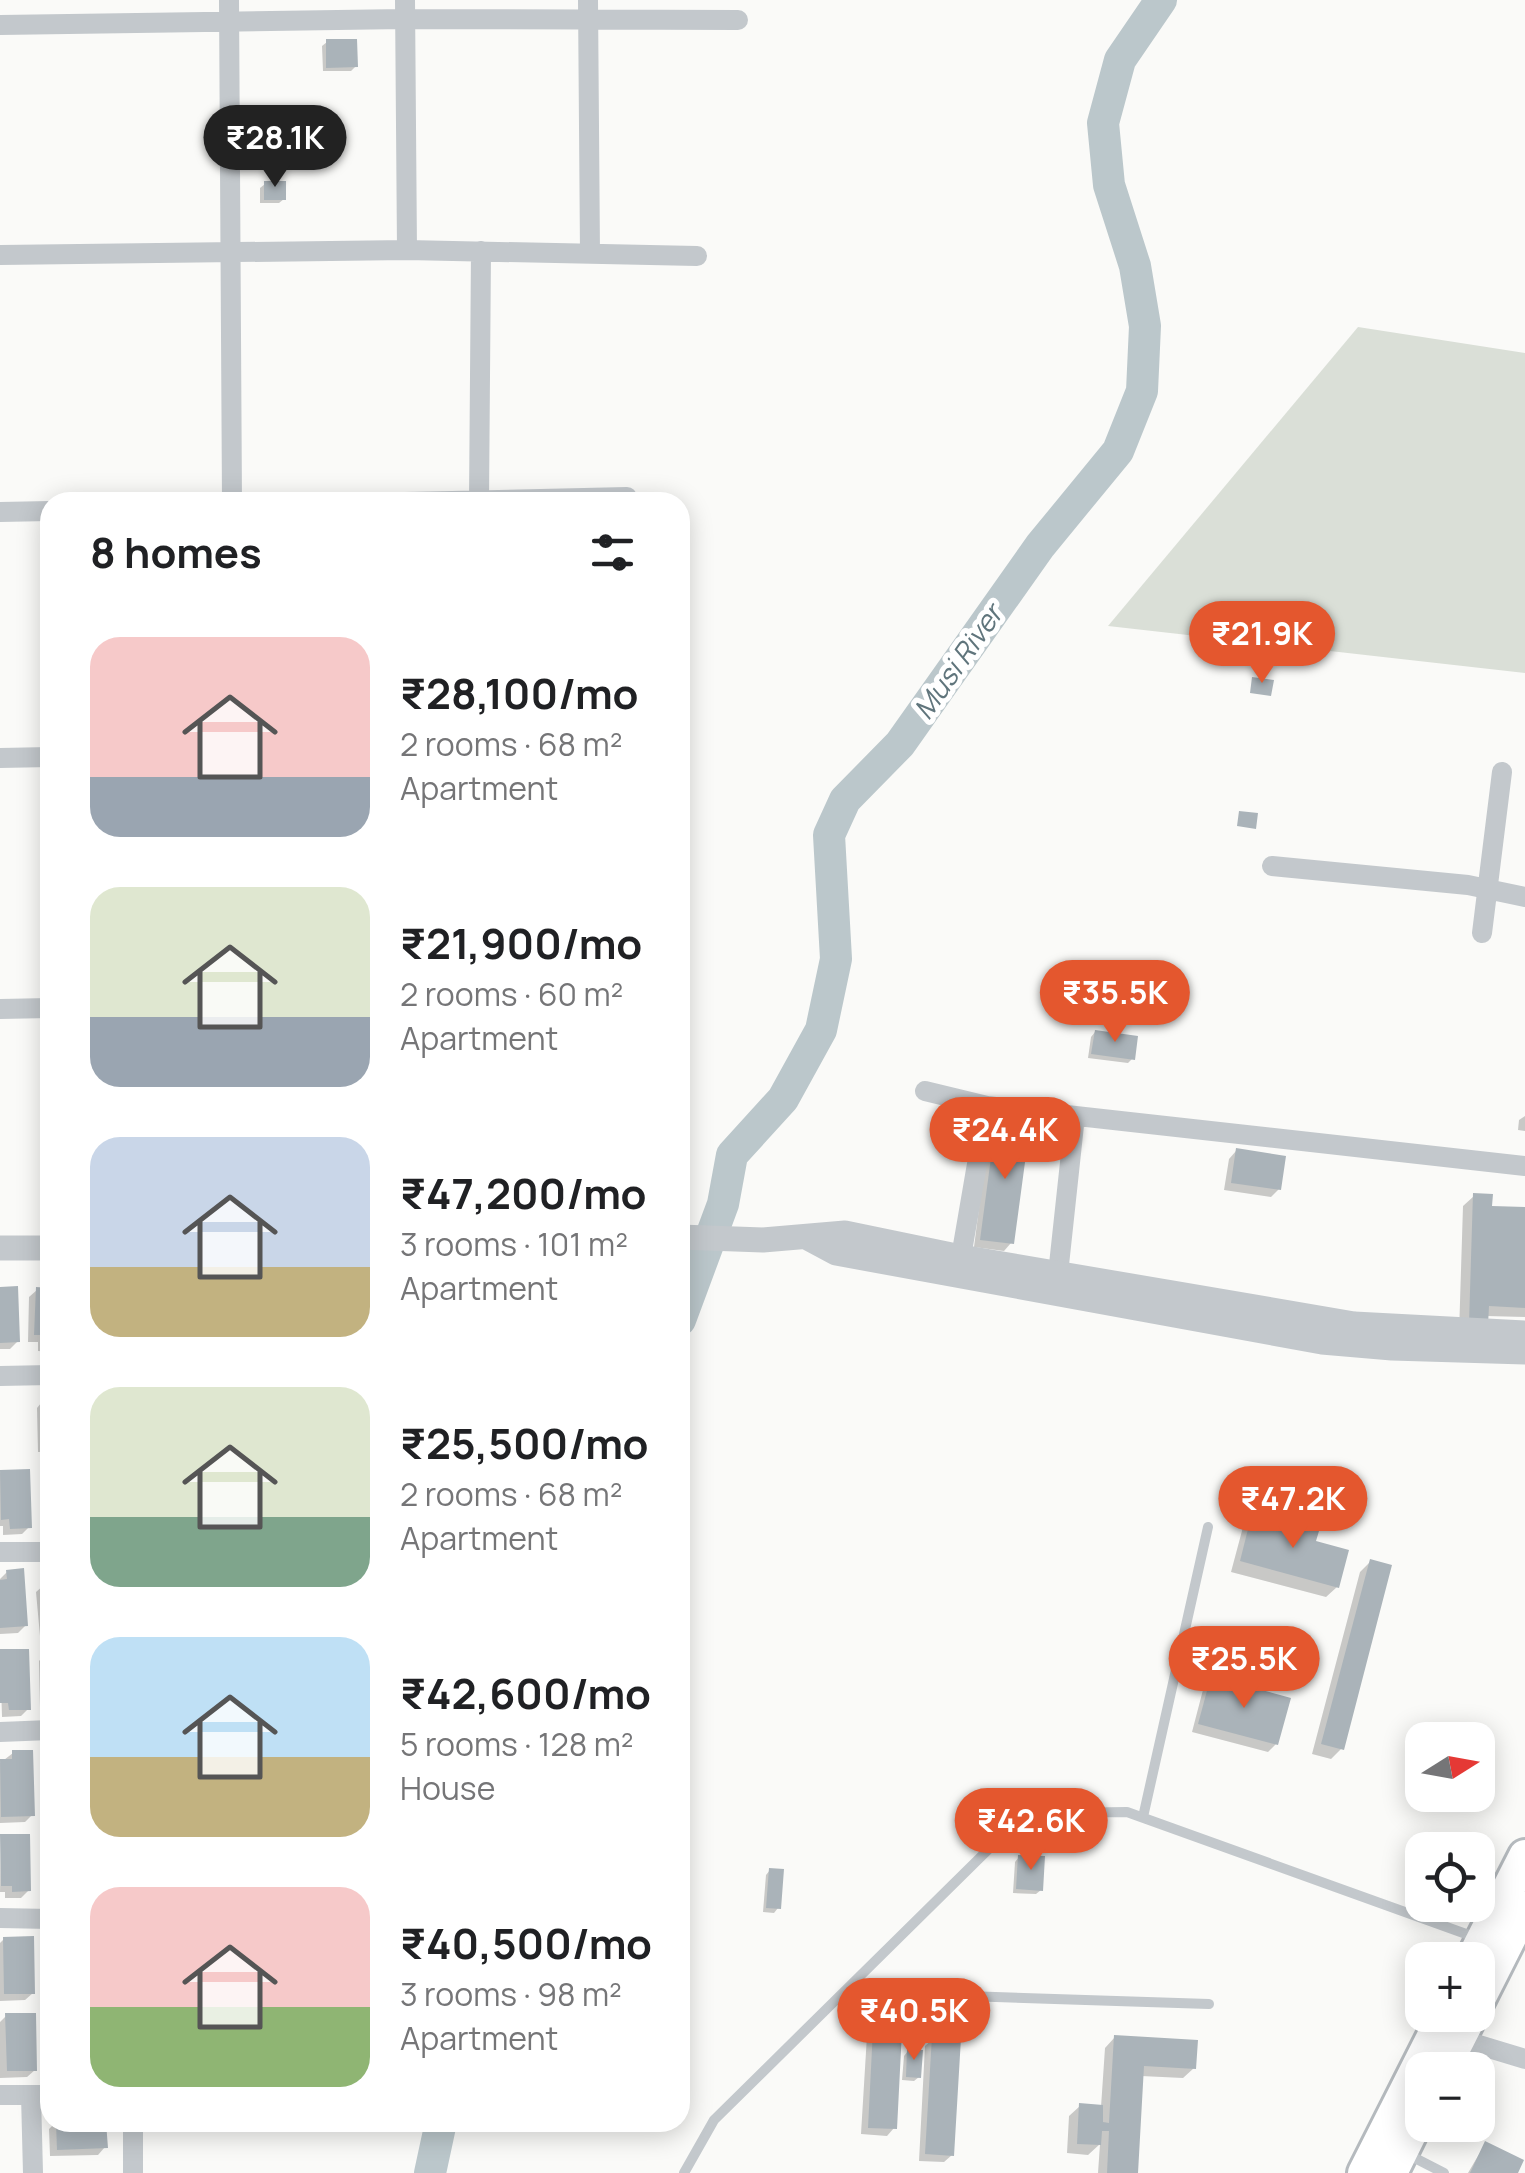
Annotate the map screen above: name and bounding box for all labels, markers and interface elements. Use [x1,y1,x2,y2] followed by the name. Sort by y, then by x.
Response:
[194,105,356,190] pin: ₹28.1K
[225,115,325,159] text: ₹28.1K
[90,523,262,581] text: 8 homes
[585,525,640,580] icon: filters
[904,594,1013,726] water label: Musi River
[1181,601,1343,686] pin: ₹21.9K
[1211,611,1313,655] text: ₹21.9K
[400,664,638,722] text: ₹28,100/mo
[170,677,290,797] icon: home
[400,722,622,766] text: 2 rooms · 68 m²
[400,766,558,810] text: Apartment
[400,914,642,972] text: ₹21,900/mo
[170,927,290,1047] icon: home
[1034,960,1196,1045] pin: ₹35.5K
[1062,970,1168,1014] text: ₹35.5K
[400,972,623,1016] text: 2 rooms · 60 m²
[400,1016,558,1060] text: Apartment
[924,1097,1086,1182] pin: ₹24.4K
[952,1107,1058,1151] text: ₹24.4K
[400,1164,647,1222] text: ₹47,200/mo
[170,1177,290,1297] icon: home
[400,1222,628,1266] text: 3 rooms · 101 m²
[400,1266,558,1310] text: Apartment
[400,1414,649,1472] text: ₹25,500/mo
[170,1427,290,1547] icon: home
[1212,1466,1374,1551] pin: ₹47.2K
[400,1472,622,1516] text: 2 rooms · 68 m²
[1240,1476,1346,1520] text: ₹47.2K
[400,1516,558,1560] text: Apartment
[1163,1626,1325,1711] pin: ₹25.5K
[1191,1636,1297,1680] text: ₹25.5K
[400,1664,651,1722] text: ₹42,600/mo
[170,1677,290,1797] icon: home
[400,1722,634,1766] text: 5 rooms · 128 m²
[1405,1722,1495,1812] north arrow
[1405,1722,1495,2142] map controls
[400,1766,495,1810] text: House
[950,1788,1112,1873] pin: ₹42.6K
[977,1798,1085,1842] text: ₹42.6K
[1405,1832,1495,1922] button: locate
[400,1914,652,1972] text: ₹40,500/mo
[170,1927,290,2047] icon: home
[1405,1942,1495,2032] button: +
[400,1972,622,2016] text: 3 rooms · 98 m²
[833,1978,995,2063] pin: ₹40.5K
[859,1988,969,2032] text: ₹40.5K
[400,2016,558,2060] text: Apartment
[1405,2052,1495,2142] button: −

